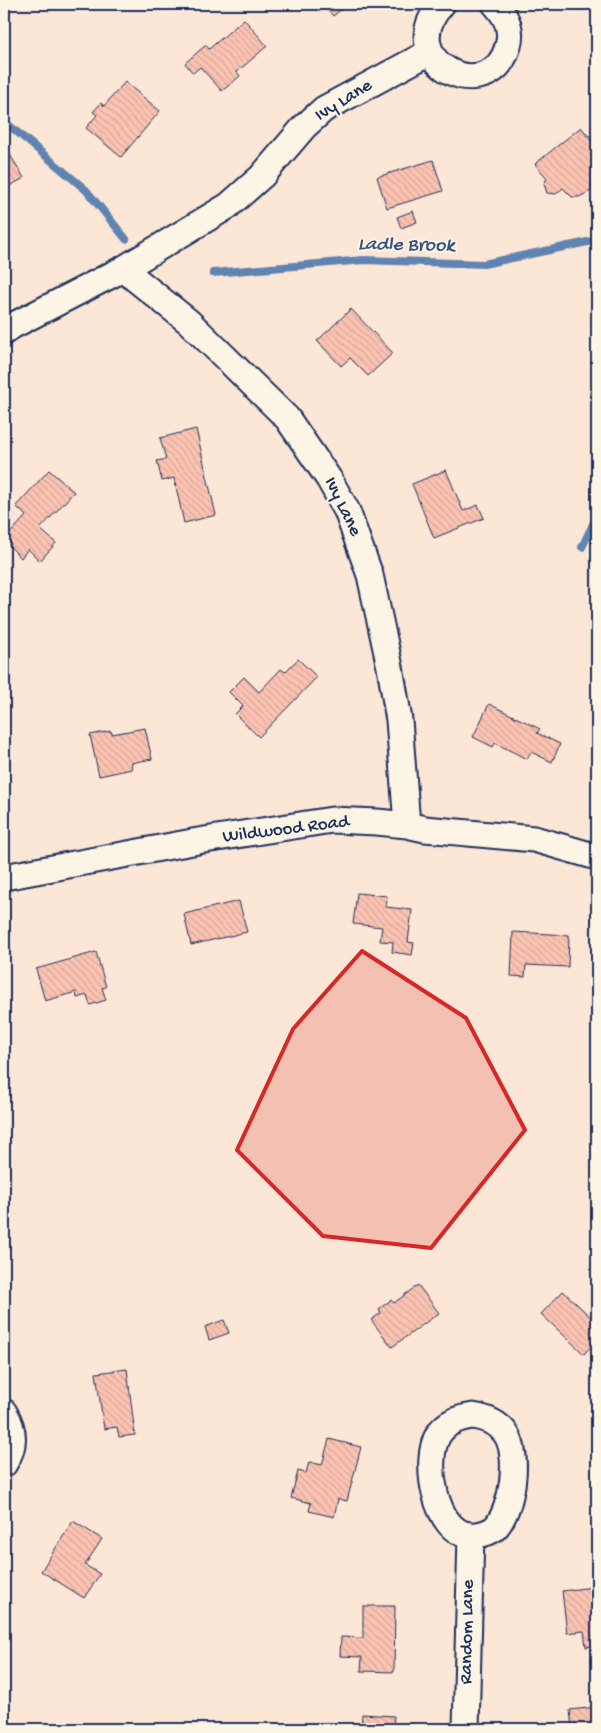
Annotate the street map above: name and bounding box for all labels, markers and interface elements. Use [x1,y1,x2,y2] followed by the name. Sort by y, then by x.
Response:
[311,74,377,127] street label: Ivy Lane
[358,234,457,258] water label: Ladle Brook
[318,474,366,541] street label: Ivy Lane
[221,811,352,849] street label: Wildwood Road
[456,1579,480,1685] street label: Random Lane

